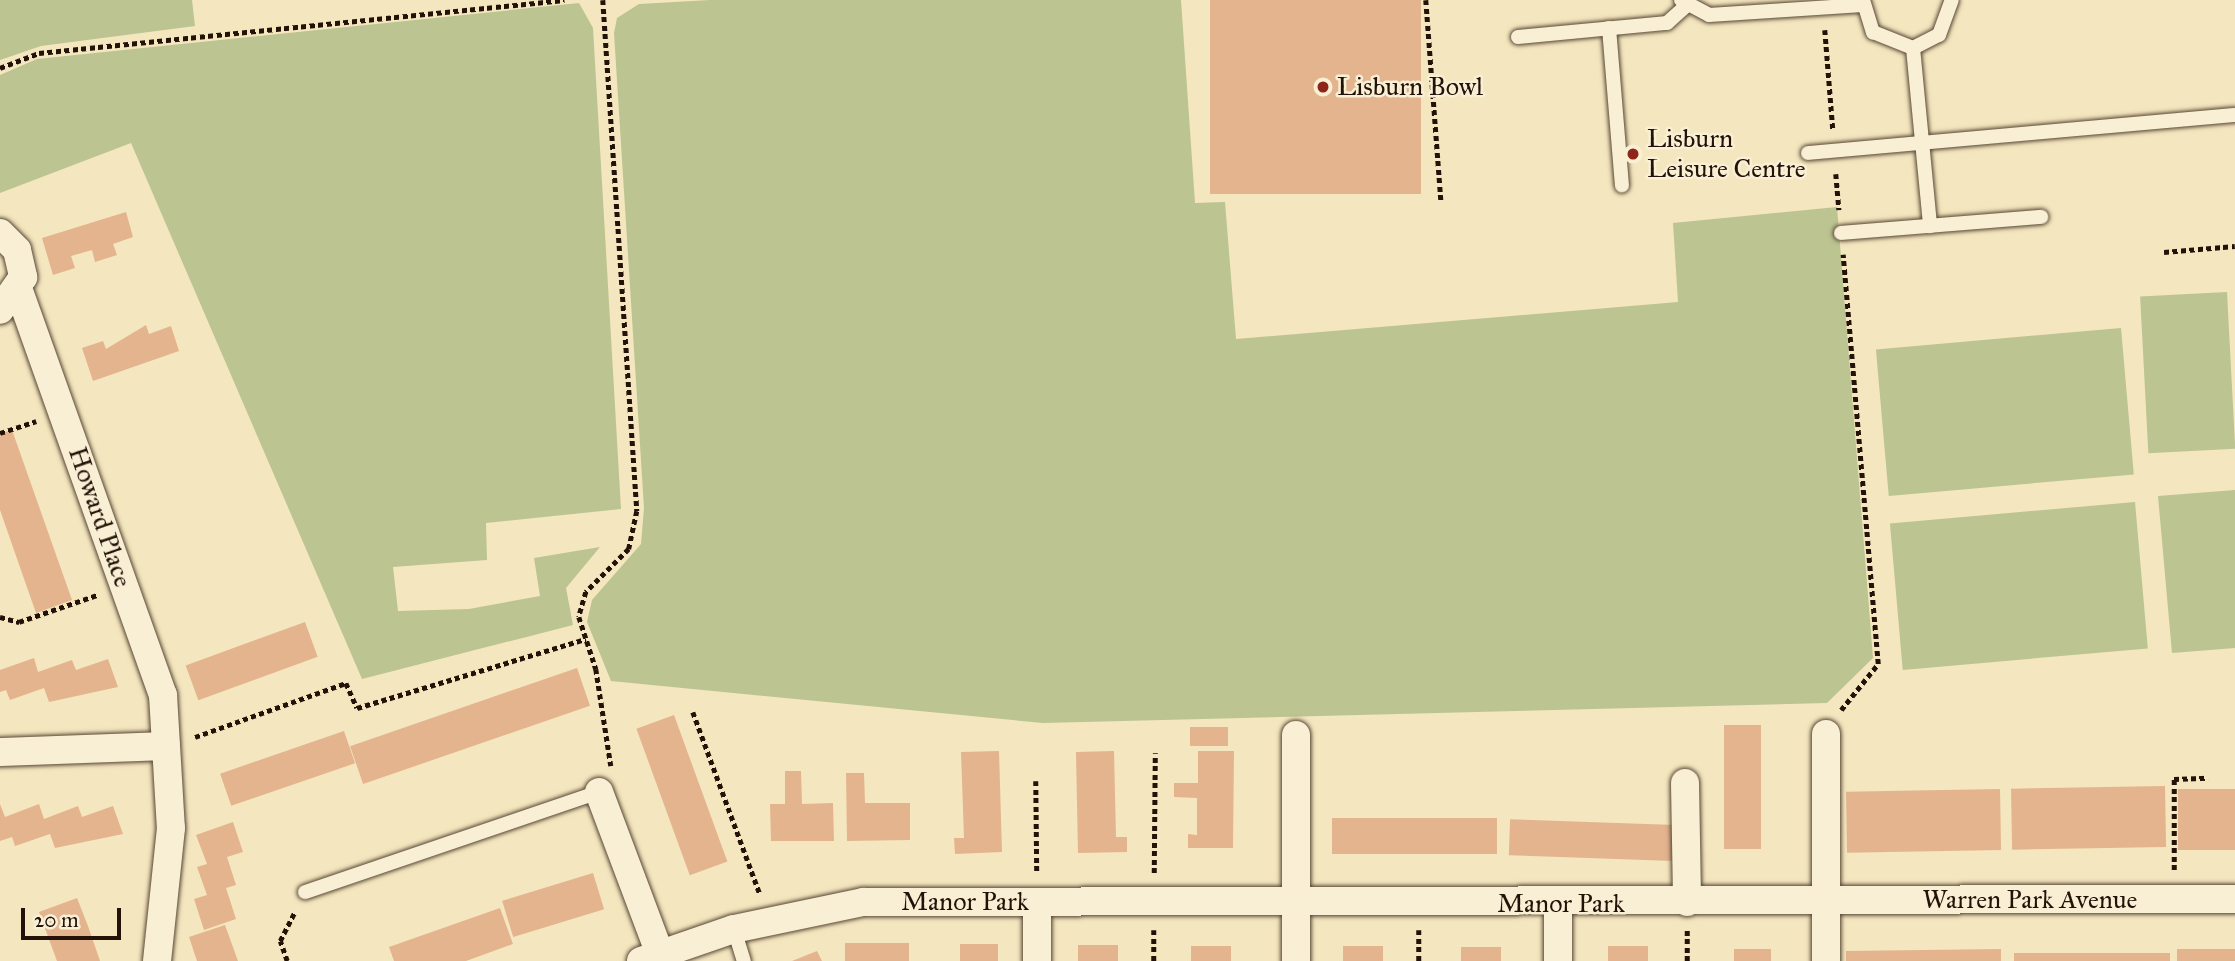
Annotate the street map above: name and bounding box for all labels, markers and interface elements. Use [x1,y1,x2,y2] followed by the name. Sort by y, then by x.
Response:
[1337,71,1483,103] place label: Lisburn Bowl
[1315,79,1331,95] marker: Lisburn Bowl
[1647,123,1806,184] place label: Lisburn Leisure Centre
[1625,146,1641,162] marker: Lisburn Leisure Centre
[61,443,139,591] street label: Howard Place
[1923,884,2137,916] street label: Warren Park Avenue
[901,886,1029,918] street label: Manor Park
[1497,888,1625,920] street label: Manor Park
[24,894,124,938] scale bar
[34,907,79,933] text: 20 m

